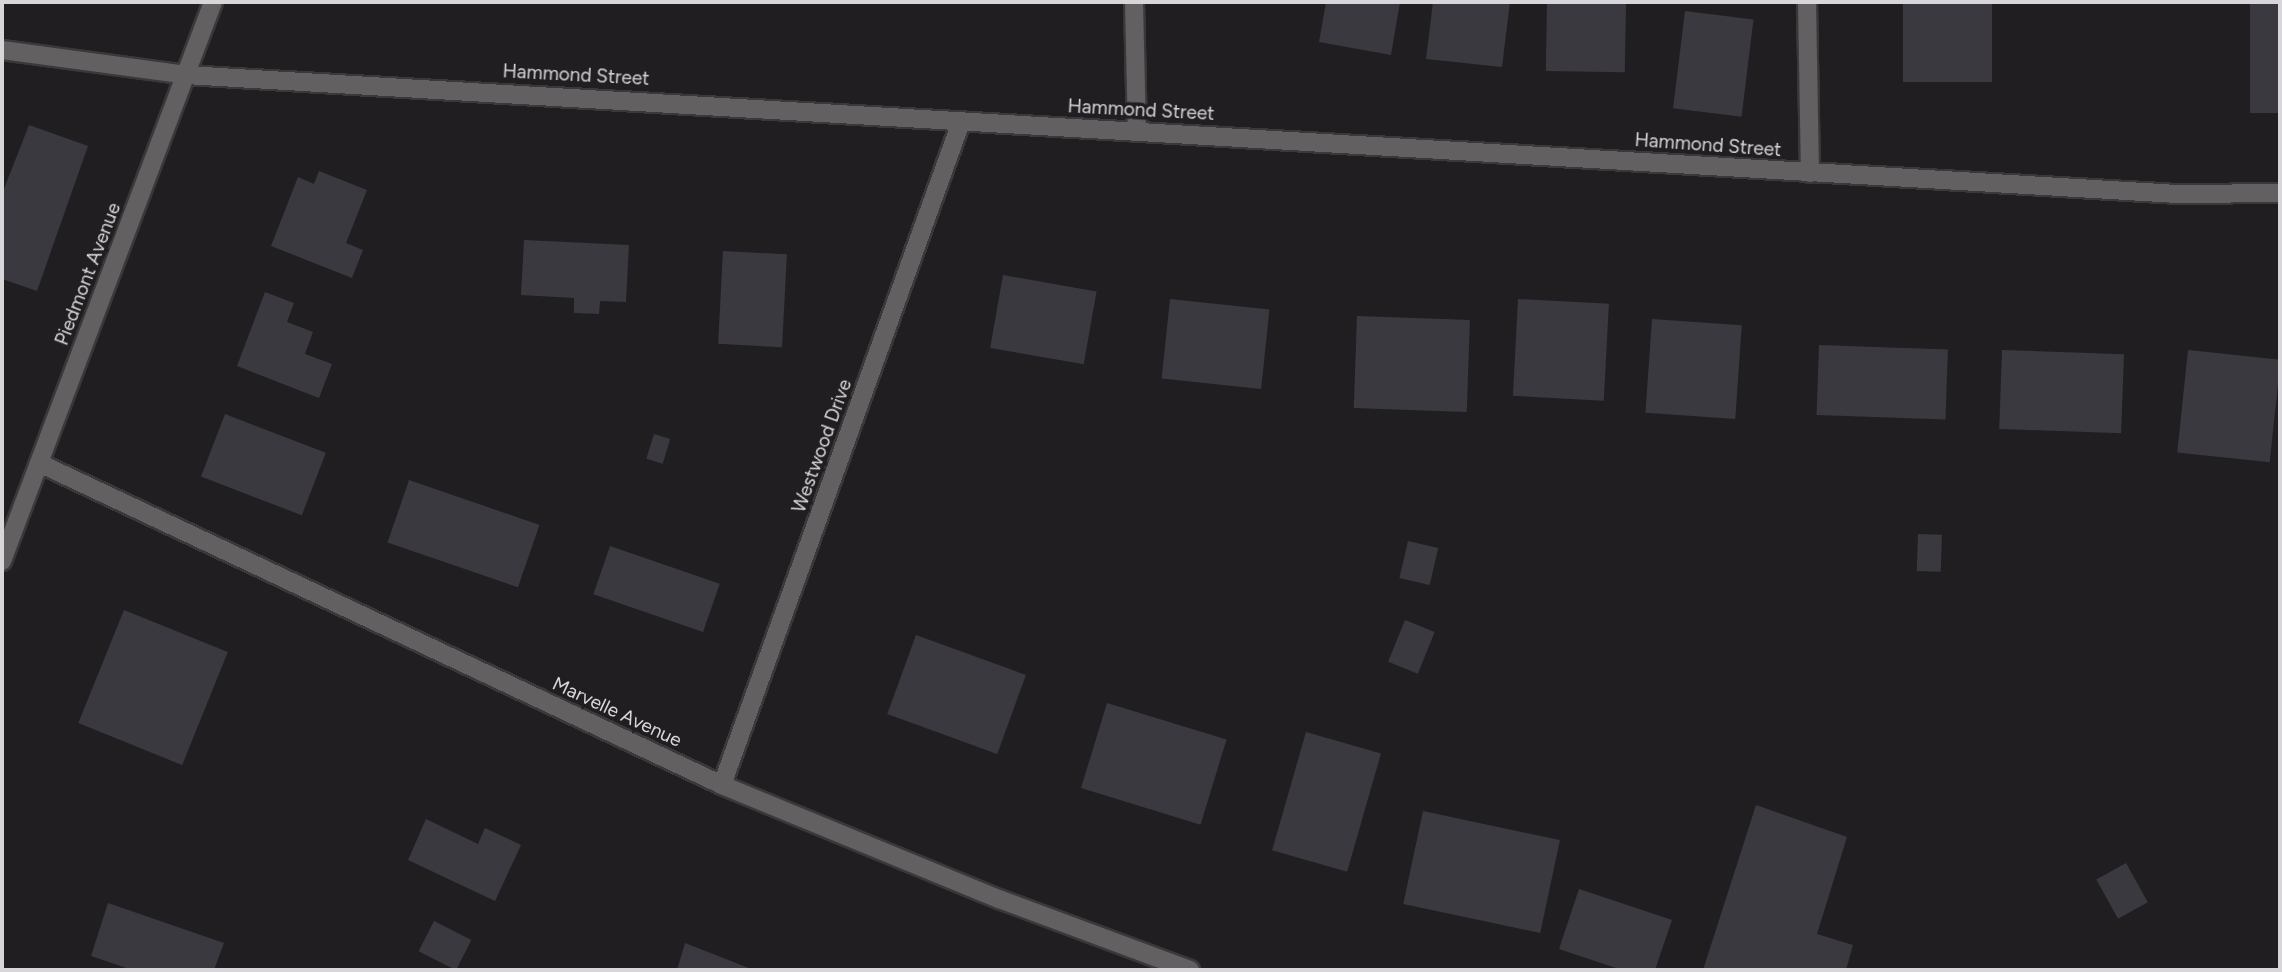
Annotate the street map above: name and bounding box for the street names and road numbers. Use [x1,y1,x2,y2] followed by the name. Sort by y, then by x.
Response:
[502,60,650,90] street label: Hammond Street
[1067,95,1215,125] street label: Hammond Street
[1634,129,1782,161] street label: Hammond Street
[50,200,126,348] street label: Piedmont Avenue
[787,376,857,516] street label: Westwood Drive
[549,672,685,752] street label: Marvelle Avenue

